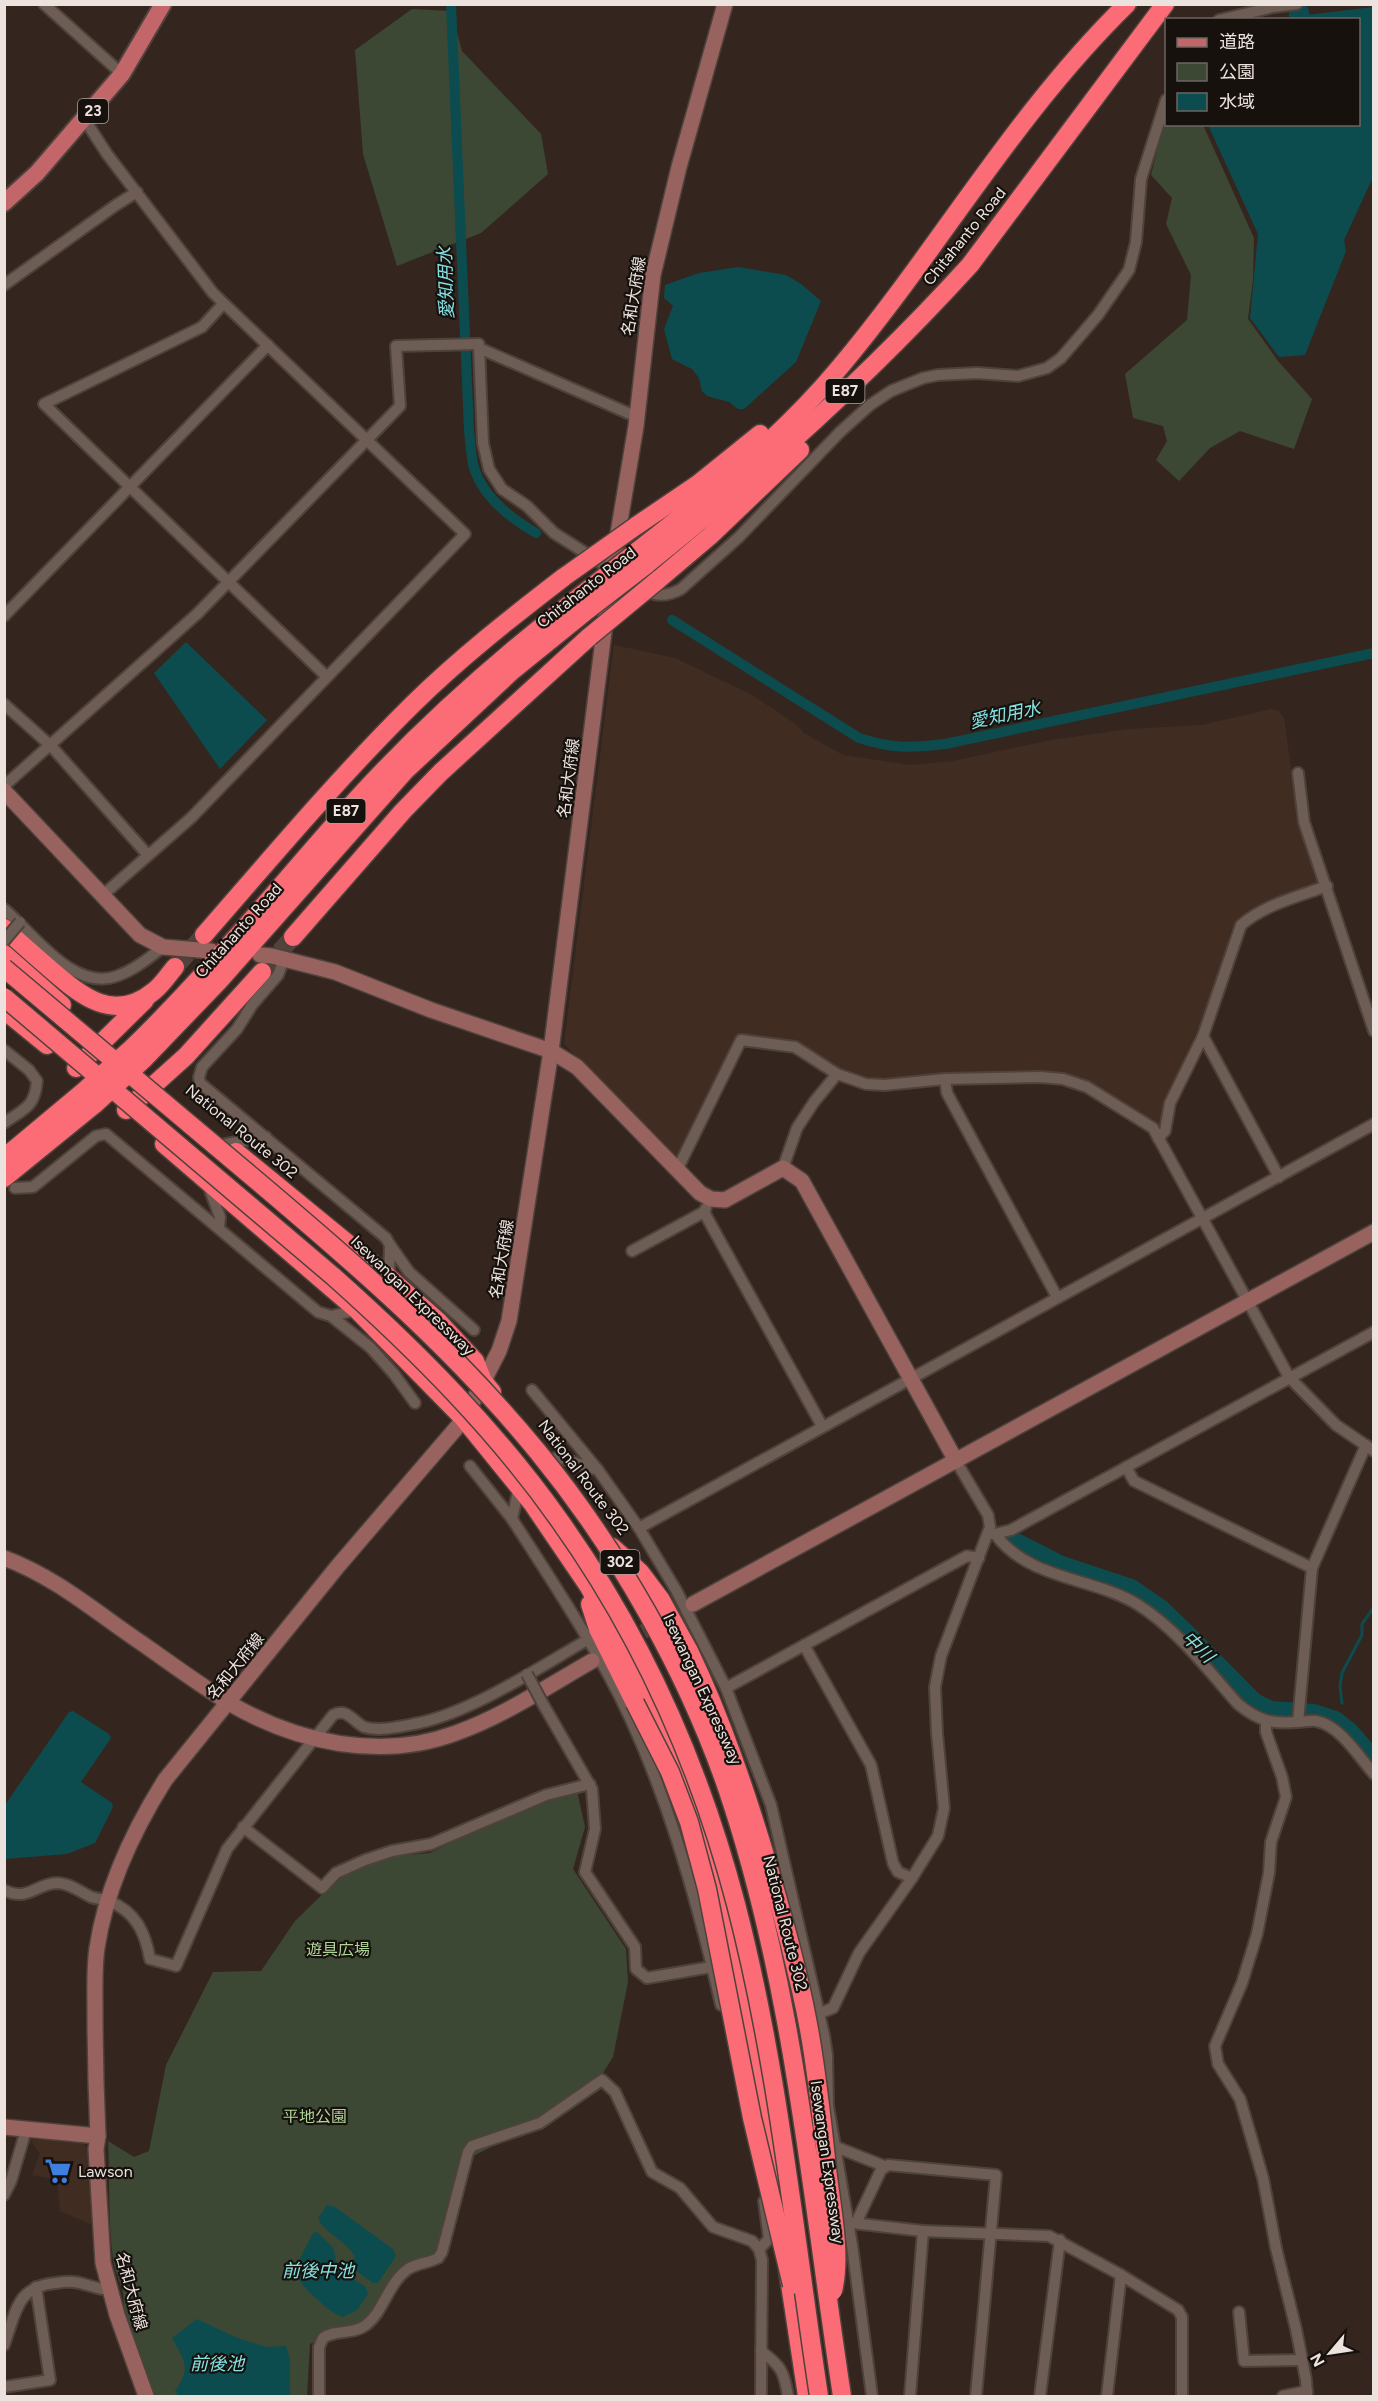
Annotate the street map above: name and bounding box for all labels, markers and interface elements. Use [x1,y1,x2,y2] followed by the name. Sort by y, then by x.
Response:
[1165,18,1360,126] legend
[1219,31,1255,53] text: 道路
[1219,61,1255,83] text: 公園
[1219,91,1255,113] text: 水域
[78,99,108,123] road number: 23
[919,184,1010,289] street label: Chitahanto Road
[434,245,458,319] water label: 愛知用水
[618,255,649,337] street label: 名和大府線
[826,379,864,403] road number: E87
[533,543,640,632] street label: Chitahanto Road
[967,696,1044,733] water label: 愛知用水
[554,737,583,819] street label: 名和大府線
[326,799,366,823] road number: E87
[191,879,286,981] street label: Chitahanto Road
[182,1080,302,1182] street label: National Route 302
[486,1218,517,1300] street label: 名和大府線
[347,1231,479,1360] street label: Isewangan Expressway
[534,1416,633,1539] street label: National Route 302
[600,1550,640,1574] road number: 302
[659,1611,746,1768] street label: Isewangan Expressway
[1177,1627,1220,1669] water label: 中川
[203,1629,268,1703] street label: 名和大府線
[759,1853,812,1993] street label: National Route 302
[306,1940,370,1959] park label: 遊具広場
[807,2079,848,2245] street label: Isewangan Expressway
[283,2107,347,2126] park label: 平地公園
[43,2156,73,2186] supermarket icon: Lawson
[78,2162,133,2181] place label: Lawson
[112,2250,151,2332] street label: 名和大府線
[282,2260,356,2282] water label: 前後中池
[1300,2323,1360,2383] north arrow
[1306,2350,1329,2370] text: N
[190,2353,246,2375] water label: 前後池

